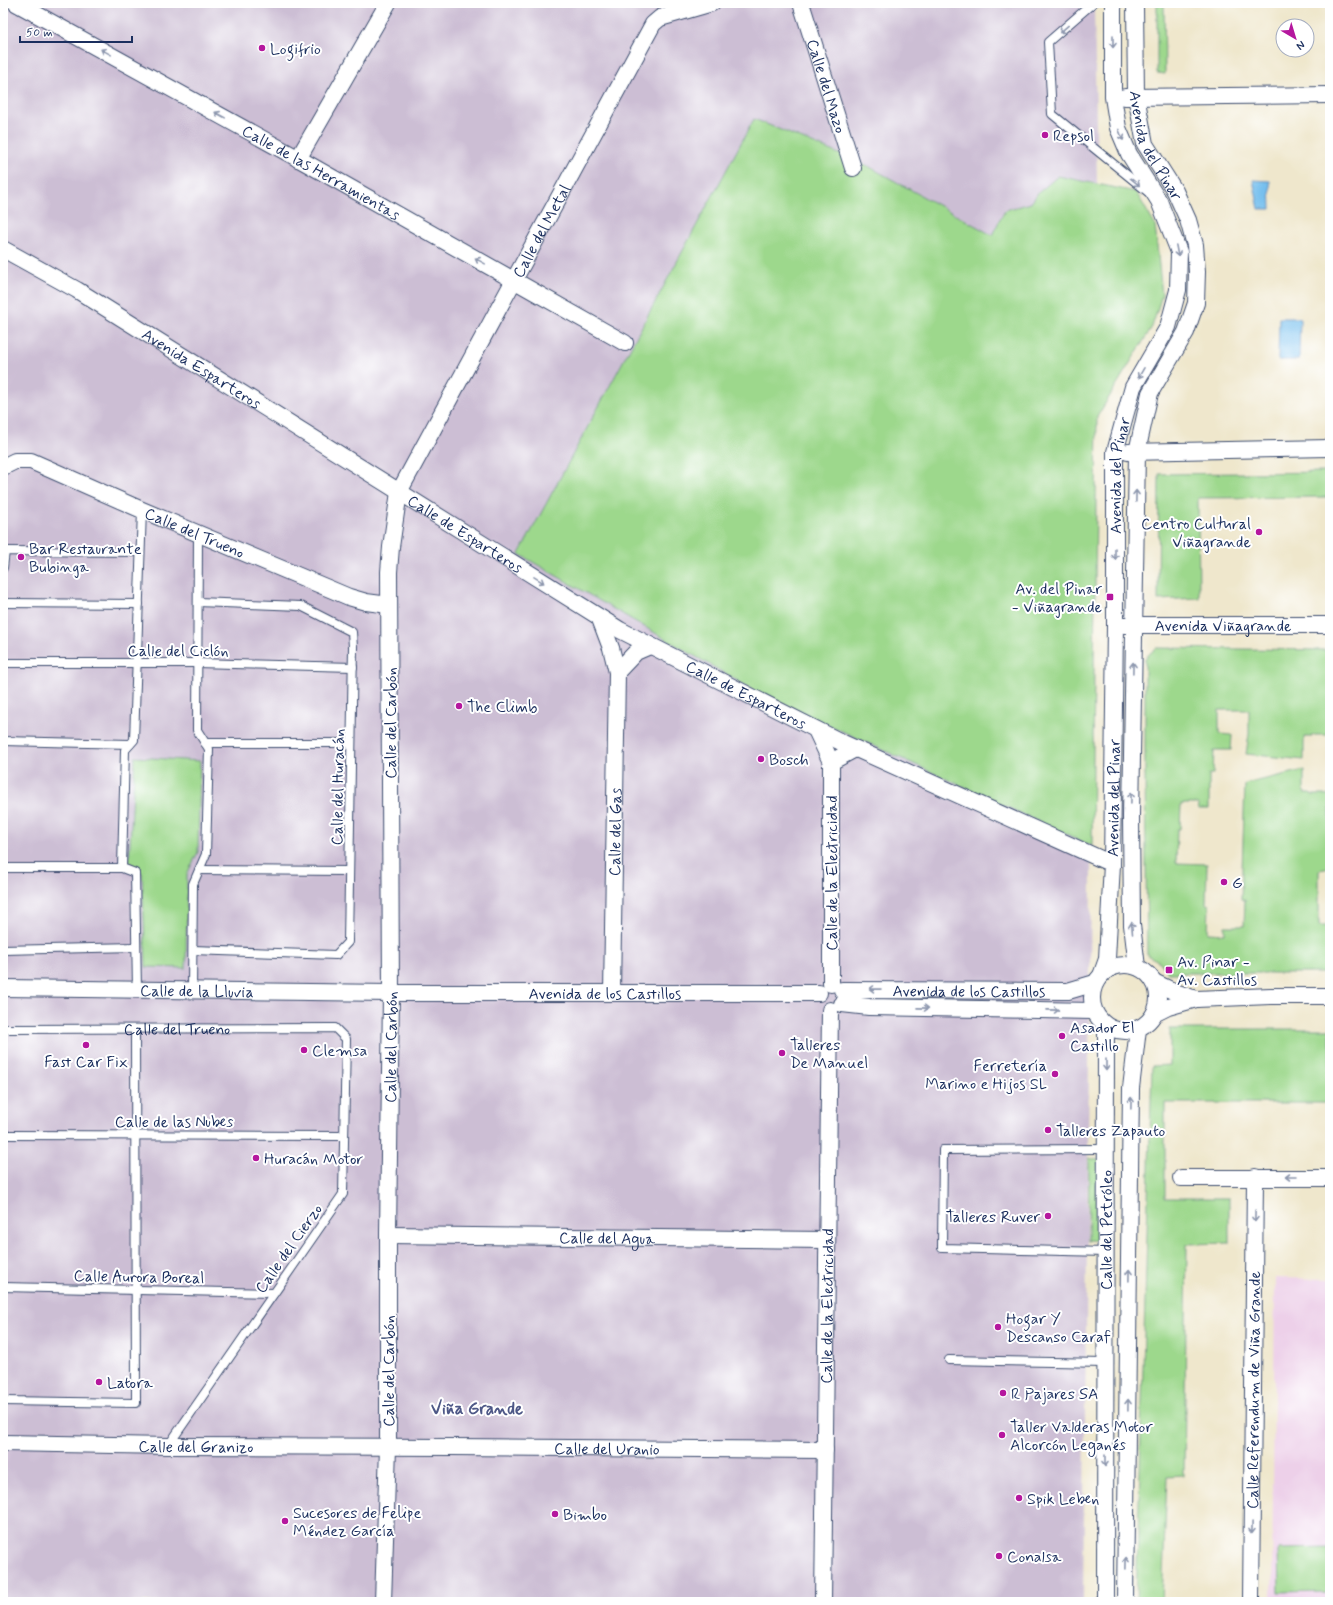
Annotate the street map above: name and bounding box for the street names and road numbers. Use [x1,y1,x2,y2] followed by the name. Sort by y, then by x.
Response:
[801,37,850,136] street label: Calle del Mazo
[1124,91,1187,204] street label: Avenida del Pinar
[238,121,403,226] street label: Calle de las Herramientas
[508,181,576,282] street label: Calle del Metal
[138,324,265,415] street label: Avenida Esparteros
[1106,415,1136,534] street label: Avenida del Pinar
[403,490,526,579] street label: Calle de Esparteros
[141,503,247,564] street label: Calle del Trueno
[1154,616,1292,637] street label: Avenida Viñagrande
[127,641,229,662] street label: Calle del Ciclón
[682,656,810,735] street label: Calle de Esparteros
[381,667,402,779] street label: Calle del Carbón
[327,728,350,846] street label: Calle del Huracán
[1103,739,1126,857] street label: Avenida del Pinar
[605,788,627,876] street label: Calle del Gas
[822,795,843,951] street label: Calle de la Electricidad
[140,981,254,1003] street label: Calle de la Lluvia
[893,981,1045,1003] street label: Avenida de los Castillos
[529,984,681,1005] street label: Avenida de los Castillos
[381,991,403,1103] street label: Calle del Carbón
[124,1019,230,1041] street label: Calle del Trueno
[115,1112,233,1133] street label: Calle de las Nubes
[1097,1170,1118,1290] street label: Calle del Petróleo
[251,1200,328,1298] street label: Calle del Cierzo
[559,1228,655,1251] street label: Calle del Agua
[817,1228,839,1384] street label: Calle de la Electricidad
[73,1266,205,1289] street label: Calle Aurora Boreal
[1243,1270,1266,1509] street label: Calle Referendum de Viña Grande
[379,1315,400,1427] street label: Calle del Carbón
[138,1436,253,1458] street label: Calle del Granizo
[554,1439,660,1461] street label: Calle del Uranio

